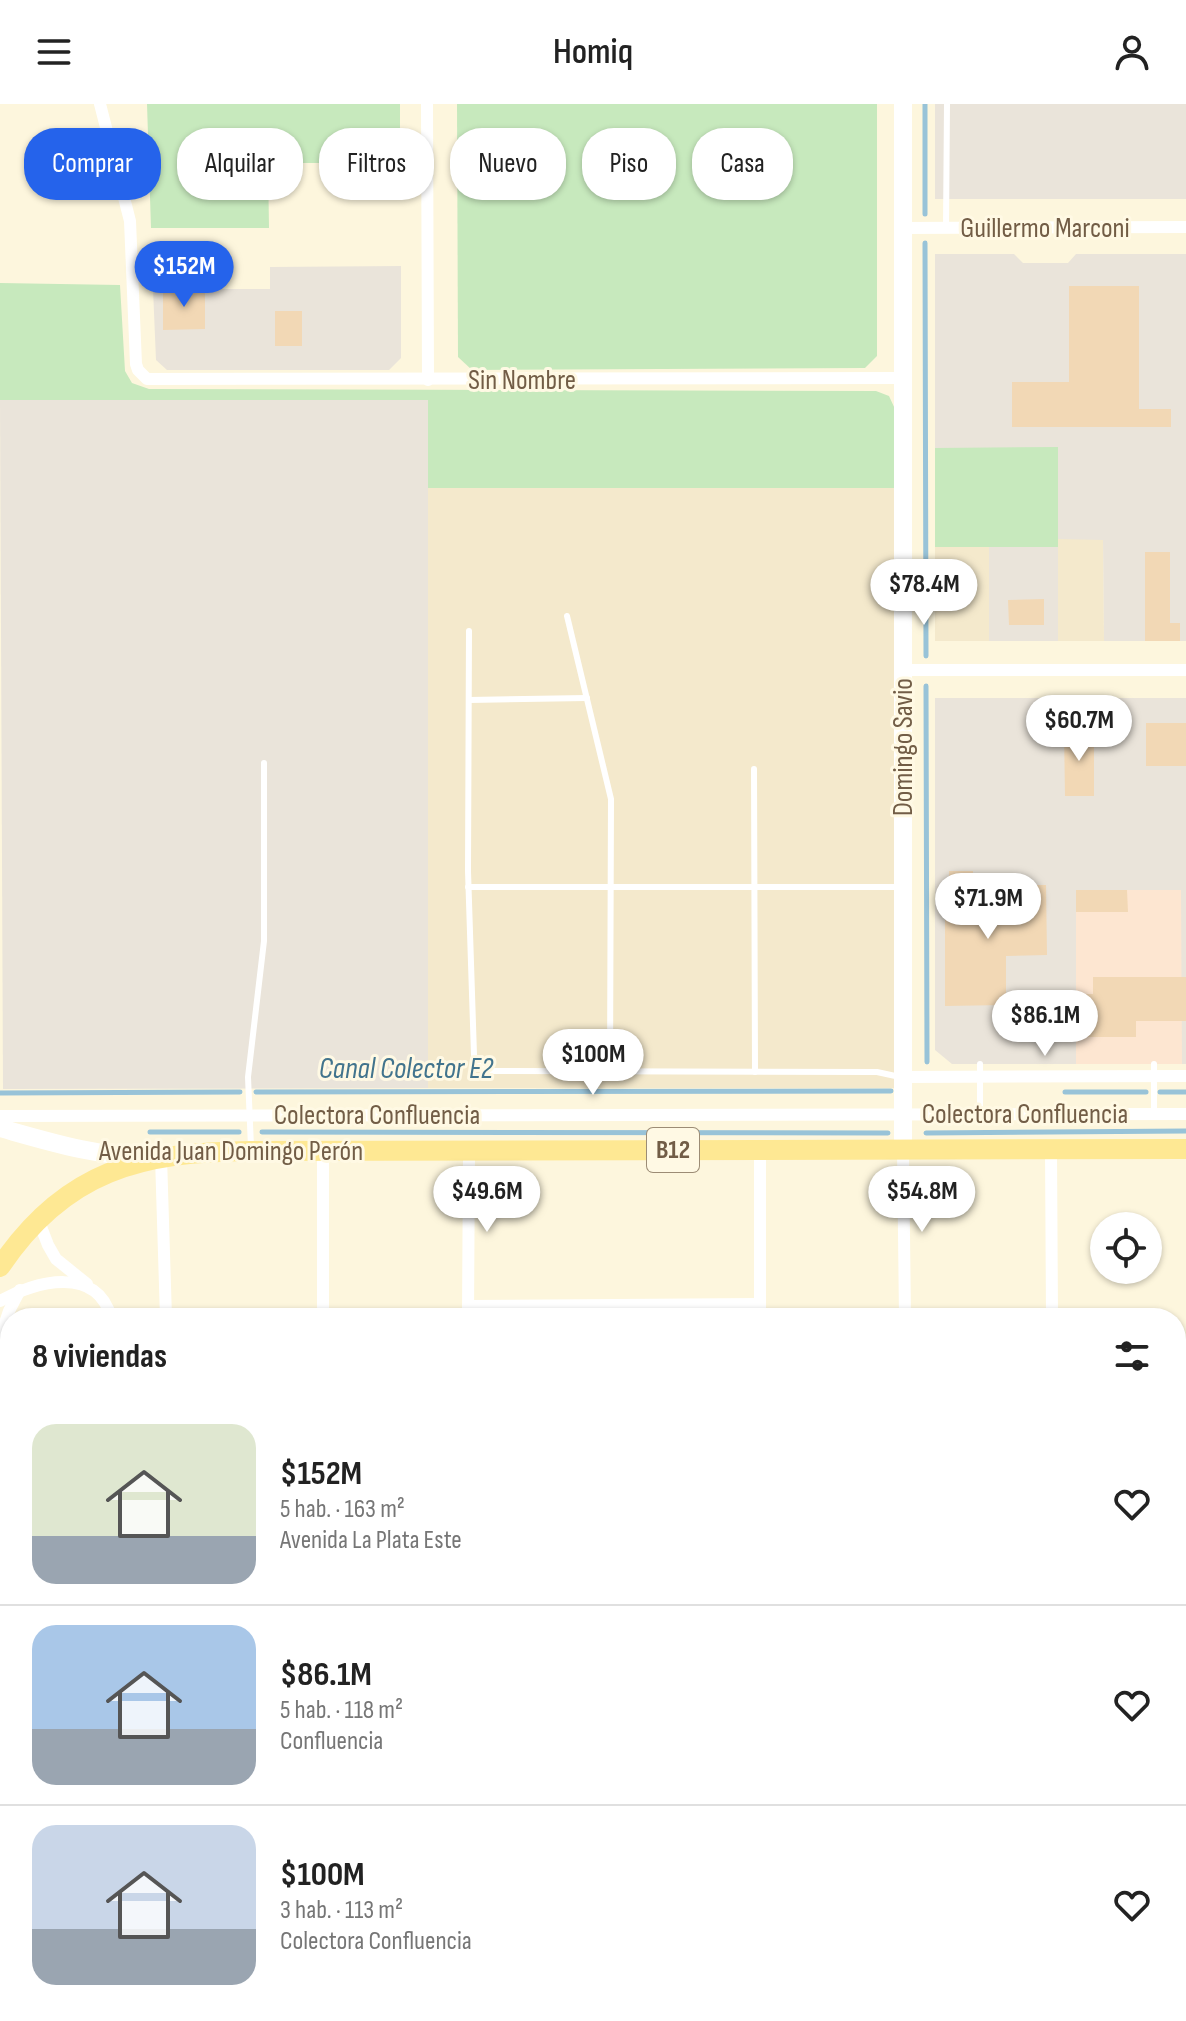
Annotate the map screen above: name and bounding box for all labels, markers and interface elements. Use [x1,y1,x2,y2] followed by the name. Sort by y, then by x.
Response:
[32,30,76,74] icon: menu
[1110,30,1154,74] icon: person
[553,31,633,74] text: Homiq
[24,128,161,200] chip: Comprar
[177,128,303,200] chip: Alquilar
[319,128,434,200] chip: Filtros
[450,128,566,200] chip: Nuevo
[582,128,676,200] chip: Piso
[692,128,793,200] chip: Casa
[960,212,1130,245] street label: Guillermo Marconi
[128,241,240,309] pin: $152M
[153,251,215,282] text: $152M
[468,364,576,397] street label: Sin Nombre
[859,559,989,627] pin: $78.4M
[888,569,960,600] text: $78.4M
[887,678,920,816] street label: Domingo Savio
[1014,695,1144,763] pin: $60.7M
[1044,705,1114,736] text: $60.7M
[923,873,1053,941] pin: $71.9M
[953,883,1023,914] text: $71.9M
[980,990,1110,1058] pin: $86.1M
[1010,1000,1080,1031] text: $86.1M
[537,1029,649,1097] pin: $100M
[561,1039,625,1070] text: $100M
[319,1051,494,1087] water label: Canal Colector E2
[922,1098,1128,1131] street label: Colectora Confluencia
[274,1099,480,1132] street label: Colectora Confluencia
[647,1128,699,1172] road number: B12
[98,1135,363,1168] street label: Avenida Juan Domingo Perón
[422,1166,552,1234] pin: $49.6M
[857,1166,987,1234] pin: $54.8M
[451,1176,523,1207] text: $49.6M
[886,1176,958,1207] text: $54.8M
[1090,1212,1162,1284] map controls
[1090,1212,1162,1284] button: locate
[1110,1334,1154,1378] icon: filters
[32,1336,167,1377] text: 8 viviendas
[280,1453,362,1494] text: $152M
[96,1456,192,1552] icon: home
[1110,1482,1154,1526] icon: heart
[280,1494,405,1525] text: 5 hab. · 163 m²
[280,1525,462,1556] text: Avenida La Plata Este
[280,1654,372,1695] text: $86.1M
[96,1657,192,1753] icon: home
[1110,1683,1154,1727] icon: heart
[280,1695,403,1726] text: 5 hab. · 118 m²
[280,1726,383,1757] text: Confluencia
[280,1854,365,1895] text: $100M
[96,1857,192,1953] icon: home
[1110,1883,1154,1927] icon: heart
[280,1895,403,1926] text: 3 hab. · 113 m²
[280,1926,472,1957] text: Colectora Confluencia

